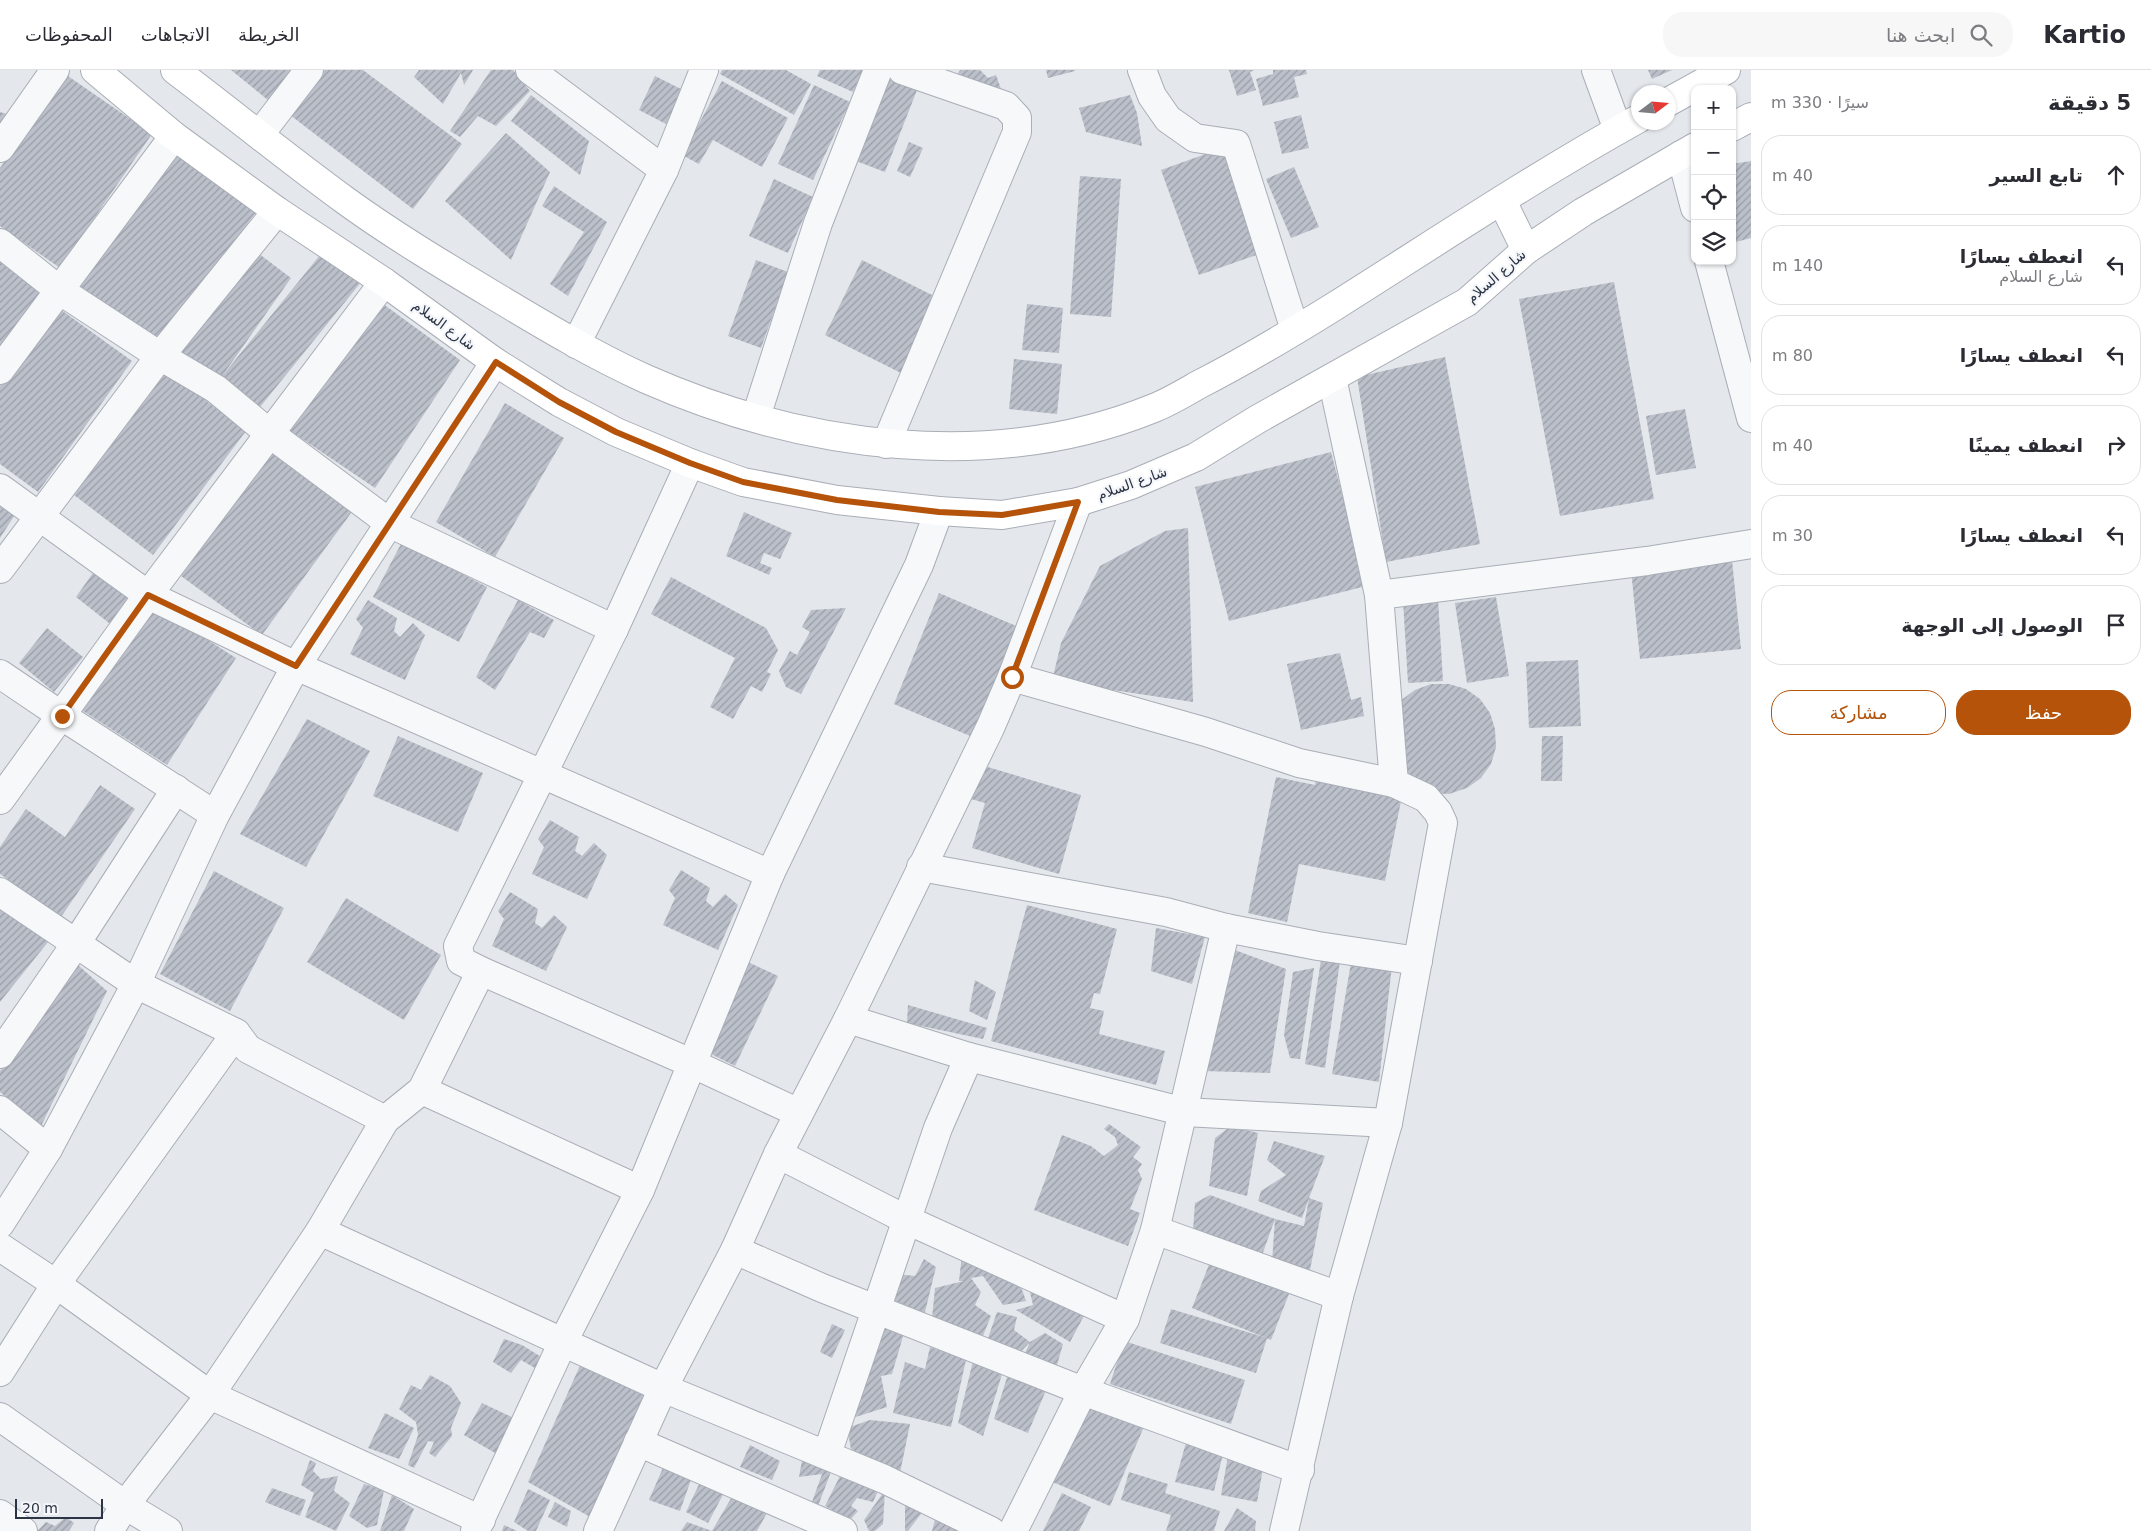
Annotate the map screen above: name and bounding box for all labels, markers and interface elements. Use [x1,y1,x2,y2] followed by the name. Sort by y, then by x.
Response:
[1663,12,2013,57] search box
[1967,21,1995,49] icon: search
[2043,21,2126,49] text: Kartio
[25,24,113,45] text: المحفوظات
[141,24,210,45] text: الاتجاهات
[238,24,299,45] text: الخريطة
[1886,24,1955,46] text: ابحث هنا
[1631,85,1676,130] north arrow
[1691,85,1736,265] map controls
[1691,85,1736,130] button: +
[2048,91,2131,115] text: 5 دقيقة
[1771,93,1869,112] text: سيرًا · 330 m
[1691,130,1736,175] button: −
[2102,161,2130,189] icon: ahead
[1989,164,2083,186] text: تابع السير
[1772,166,1813,185] text: 40 m
[1691,175,1736,220] button: locate
[1691,220,1736,265] button: layers
[1960,245,2083,267] text: انعطف يسارًا
[1463,246,1530,307] street label: شارع السلام
[2102,251,2130,279] icon: left
[1772,256,1823,275] text: 140 m
[1999,267,2083,286] text: شارع السلام
[409,297,478,354] street label: شارع السلام
[2102,341,2130,369] icon: left
[1960,344,2083,366] text: انعطف يسارًا
[1772,346,1813,365] text: 80 m
[2102,431,2130,459] icon: right
[1968,434,2083,456] text: انعطف يمينًا
[1772,436,1813,455] text: 40 m
[1095,463,1169,504] street label: شارع السلام
[2102,521,2130,549] icon: left
[1960,524,2083,546] text: انعطف يسارًا
[1772,526,1813,545] text: 30 m
[2102,611,2130,639] icon: arrive
[1901,614,2083,636] text: الوصول إلى الوجهة
[1001,666,1024,689] route start
[1771,690,1946,735] button: مشاركة
[1956,690,2131,735] button: حفظ
[51,705,74,728] route end
[15,1496,102,1519] scale bar
[22,1500,58,1516] text: 20 m

